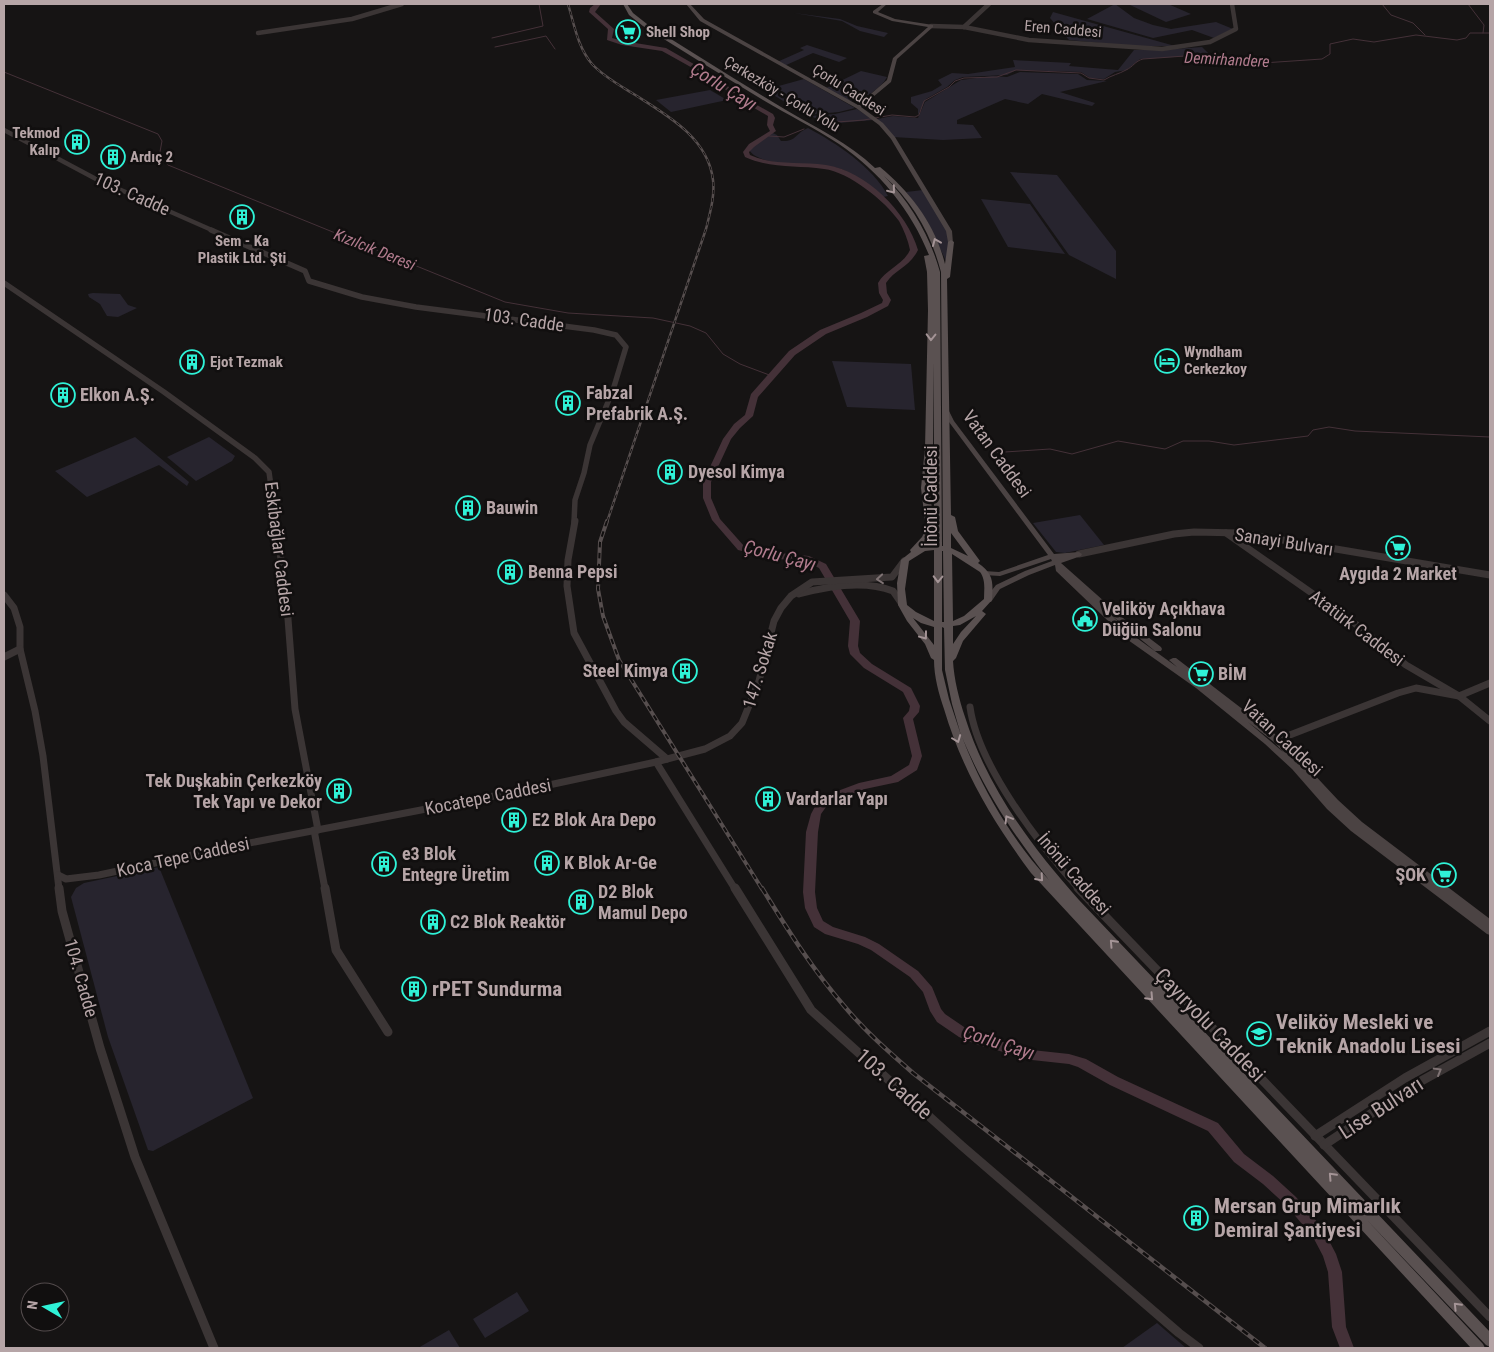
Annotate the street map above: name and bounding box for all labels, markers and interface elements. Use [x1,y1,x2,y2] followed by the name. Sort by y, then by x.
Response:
[1024,17,1102,41] street label: Eren Caddesi
[615,19,641,45] supermarket icon: Shell Shop
[646,23,710,41] place label: Shell Shop
[1184,48,1270,71] water label: Demirhandere
[721,52,843,136] street label: Çerkezköy - Çorlu Yolu
[686,57,761,116] water label: Çorlu Çayı
[809,60,889,120] street label: Çorlu Caddesi
[12,124,60,159] place label: Tekmod Kalıp
[64,129,90,155] building icon: Tekmod Kalıp
[100,144,126,170] building icon: Ardıç 2
[130,148,173,166] place label: Ardıç 2
[91,168,173,220] street label: 103. Cadde
[887,184,895,193] one-way arrow
[229,204,255,230] building icon: Sem - Ka Plastik Ltd. Şti
[331,225,419,275] water label: Kızılcık Deresi
[198,232,286,267] place label: Sem - Ka Plastik Ltd. Şti
[931,238,942,247] one-way arrow
[483,303,565,336] street label: 103. Cadde
[925,333,936,341] one-way arrow
[1184,343,1247,378] place label: Wyndham Cerkezkoy
[1154,348,1180,374] hotel icon: Wyndham Cerkezkoy
[179,349,205,375] building icon: Ejot Tezmak
[210,353,284,371] place label: Ejot Tezmak
[50,382,76,408] building icon: Elkon A.Ş.
[586,382,688,424] place label: Fabzal Prefabrik A.Ş.
[80,384,155,405] place label: Elkon A.Ş.
[555,390,581,416] building icon: Fabzal Prefabrik A.Ş.
[959,406,1036,501] street label: Vatan Caddesi
[920,445,941,547] street label: İnönü Caddesi
[657,459,683,485] building icon: Dyesol Kimya
[688,461,785,482] place label: Dyesol Kimya
[261,480,298,618] street label: Eskibağlar Caddesi
[455,495,481,521] building icon: Bauwin
[486,497,538,518] place label: Bauwin
[1233,523,1335,560] street label: Sanayi Bulvarı
[741,535,819,576] water label: Çorlu Çayı
[1385,535,1411,561] supermarket icon: Aygıda 2 Market
[497,559,523,585] building icon: Benna Pepsi
[528,561,617,582] place label: Benna Pepsi
[1339,563,1457,584] place label: Aygıda 2 Market
[876,573,884,584] one-way arrow
[933,576,943,583] one-way arrow
[1306,585,1409,670] street label: Atatürk Caddesi
[1102,598,1225,640] place label: Veliköy Açıkhava Düğün Salonu
[1072,606,1098,632] public building icon: Veliköy Açıkhava Düğün Salonu
[738,629,781,711] street label: 147. Sokak
[918,630,927,640] one-way arrow
[672,658,698,684] building icon: Steel Kimya
[583,660,668,681] place label: Steel Kimya
[1188,661,1214,687] supermarket icon: BİM
[1218,663,1247,684] place label: BİM
[1238,695,1327,780] street label: Vatan Caddesi
[951,734,961,743] one-way arrow
[145,770,322,812] place label: Tek Duşkabin Çerkezköy Tek Yapı ve Dekor
[423,774,553,819] street label: Kocatepe Caddesi
[326,778,352,804] building icon: Tek Duşkabin Çerkezköy Tek Yapı ve Dekor
[755,786,781,812] building icon: Vardarlar Yapı
[786,788,888,809] place label: Vardarlar Yapı
[501,807,527,833] building icon: E2 Blok Ara Depo
[532,809,656,830] place label: E2 Blok Ara Depo
[1005,815,1015,824] one-way arrow
[1033,829,1116,919] street label: İnönü Caddesi
[115,832,251,881] street label: Koca Tepe Caddesi
[402,843,510,885] place label: e3 Blok Entegre Üretim
[534,850,560,876] building icon: K Blok Ar-Ge
[371,851,397,877] building icon: e3 Blok Entegre Üretim
[564,852,657,873] place label: K Blok Ar-Ge
[1431,862,1457,888] supermarket icon: ŞOK
[1395,864,1427,885] place label: ŞOK
[1034,872,1043,881] one-way arrow
[598,881,688,923] place label: D2 Blok Mamul Depo
[568,889,594,915] building icon: D2 Blok Mamul Depo
[420,909,446,935] building icon: C2 Blok Reaktör
[450,911,566,932] place label: C2 Blok Reaktör
[60,936,103,1020] street label: 104. Cadde
[1110,939,1119,948] one-way arrow
[1150,963,1270,1087] street label: Çayıryolu Caddesi
[401,976,427,1002] building icon: rPET Sundurma
[432,977,562,1001] place label: rPET Sundurma
[1144,991,1153,1000] one-way arrow
[1276,1010,1460,1058] place label: Veliköy Mesleki ve Teknik Anadolu Lisesi
[960,1020,1038,1065] water label: Çorlu Çayı
[1246,1021,1272,1047] school or university icon: Veliköy Mesleki ve Teknik Anadolu Lisesi
[851,1044,937,1125] street label: 103. Cadde
[1433,1068,1442,1078] one-way arrow
[1334,1072,1428,1144] street label: Lise Bulvarı
[1329,1172,1338,1181] one-way arrow
[1214,1194,1402,1242] place label: Mersan Grup Mimarlık Demiral Şantiyesi
[1183,1205,1209,1231] building icon: Mersan Grup Mimarlık Demiral Şantiyesi
[20,1282,70,1332] north arrow
[24,1299,41,1310] text: N
[1453,1303,1462,1312] one-way arrow

